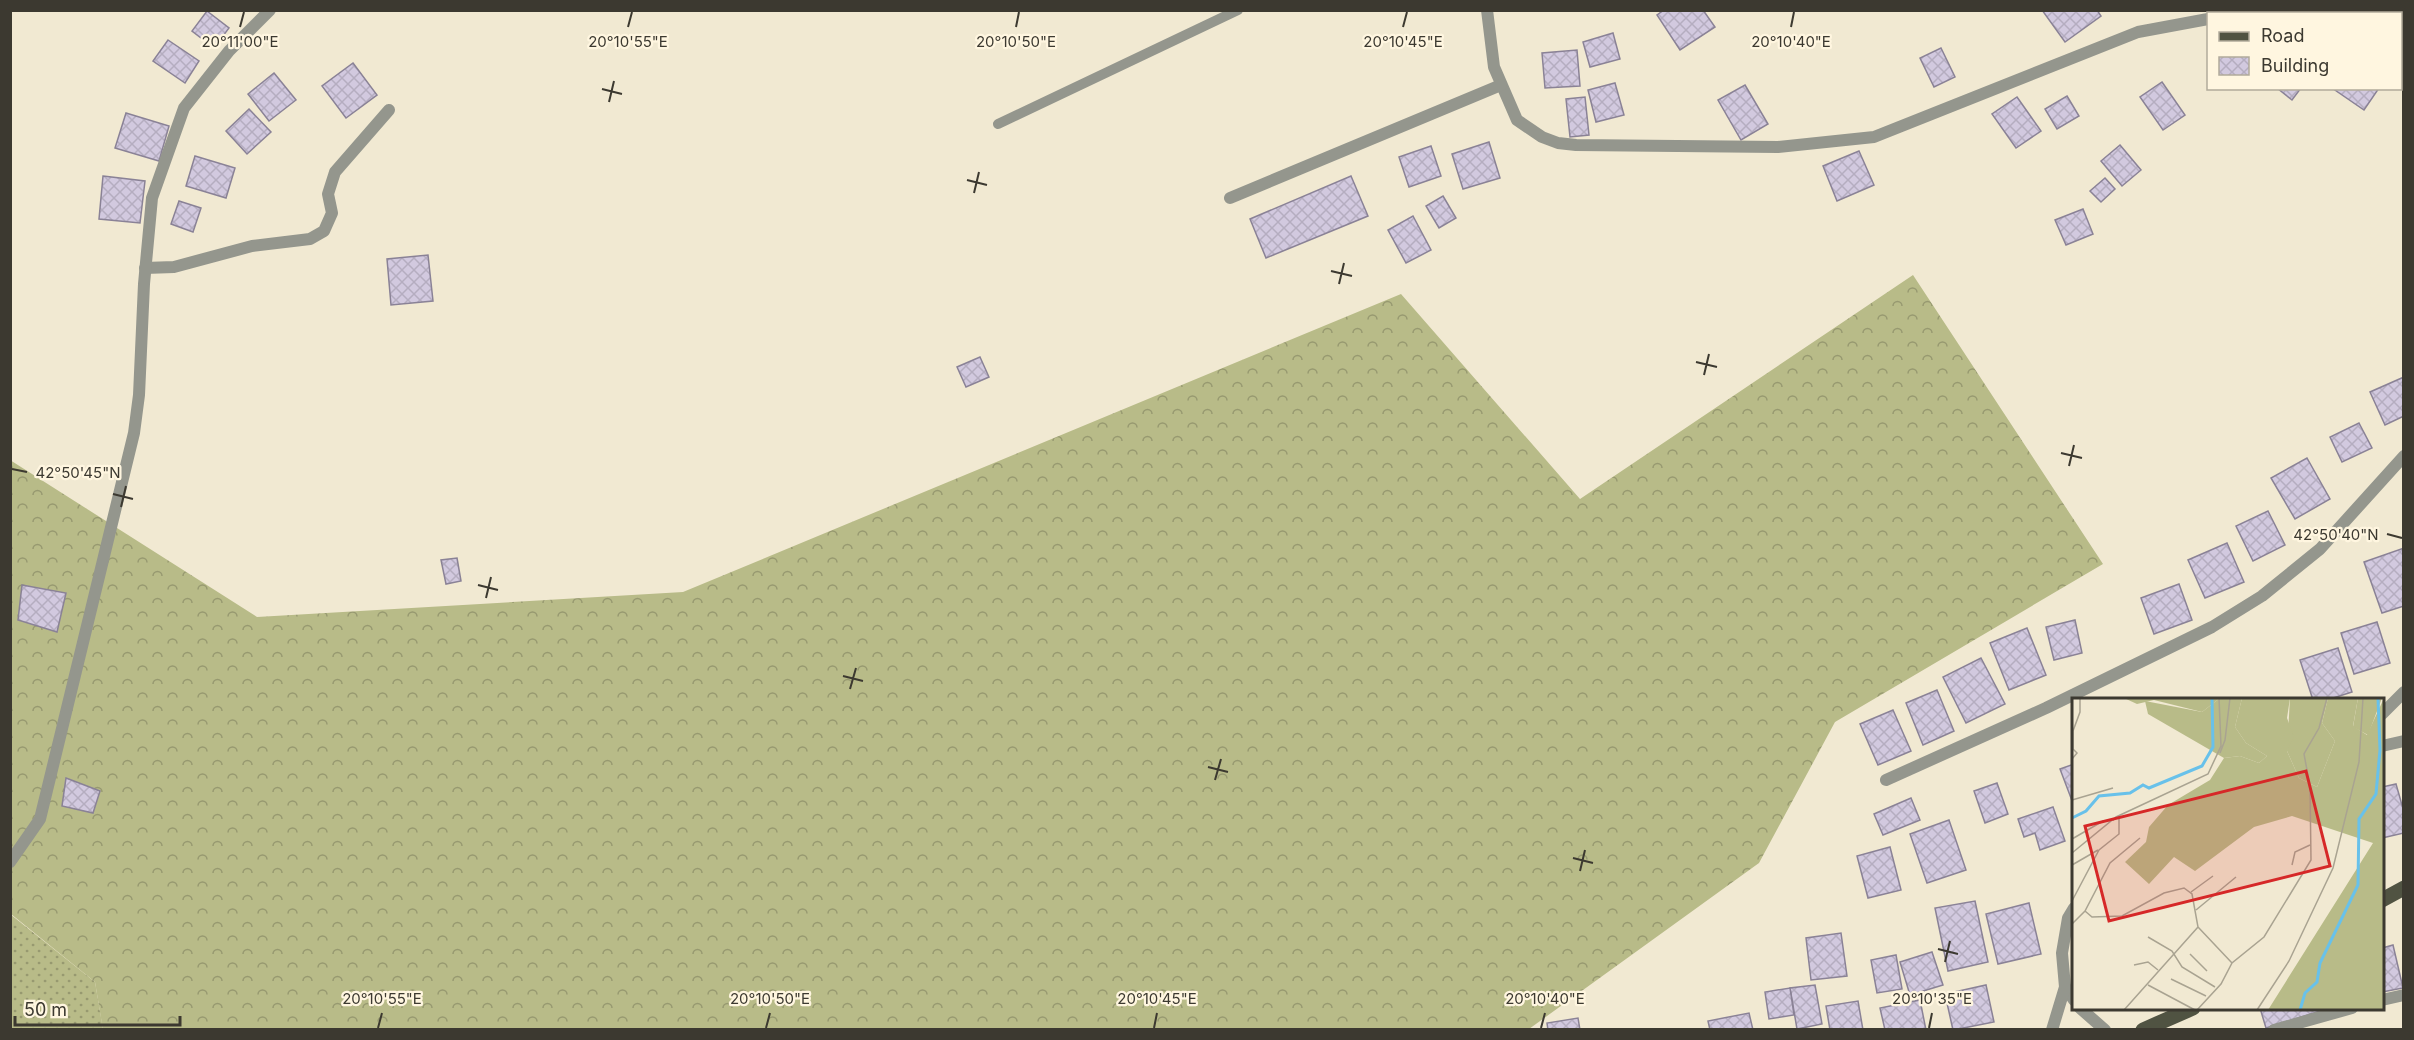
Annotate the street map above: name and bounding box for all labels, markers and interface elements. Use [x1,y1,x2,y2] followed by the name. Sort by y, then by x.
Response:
[2207,12,2402,90] legend
[2261,25,2304,46] text: Road
[201,32,279,51] text: 20°11'00"E
[588,32,668,51] text: 20°10'55"E
[976,32,1056,51] text: 20°10'50"E
[1363,32,1443,51] text: 20°10'45"E
[1751,32,1831,51] text: 20°10'40"E
[2261,55,2329,76] text: Building
[36,463,120,482] text: 42°50'45"N
[2293,525,2379,544] text: 42°50'40"N
[2072,698,2384,1010] inset map
[15,989,180,1027] scale bar
[342,989,422,1008] text: 20°10'55"E
[730,989,810,1008] text: 20°10'50"E
[1117,989,1197,1008] text: 20°10'45"E
[1505,989,1585,1008] text: 20°10'40"E
[1892,989,1972,1008] text: 20°10'35"E
[24,999,67,1020] text: 50 m

